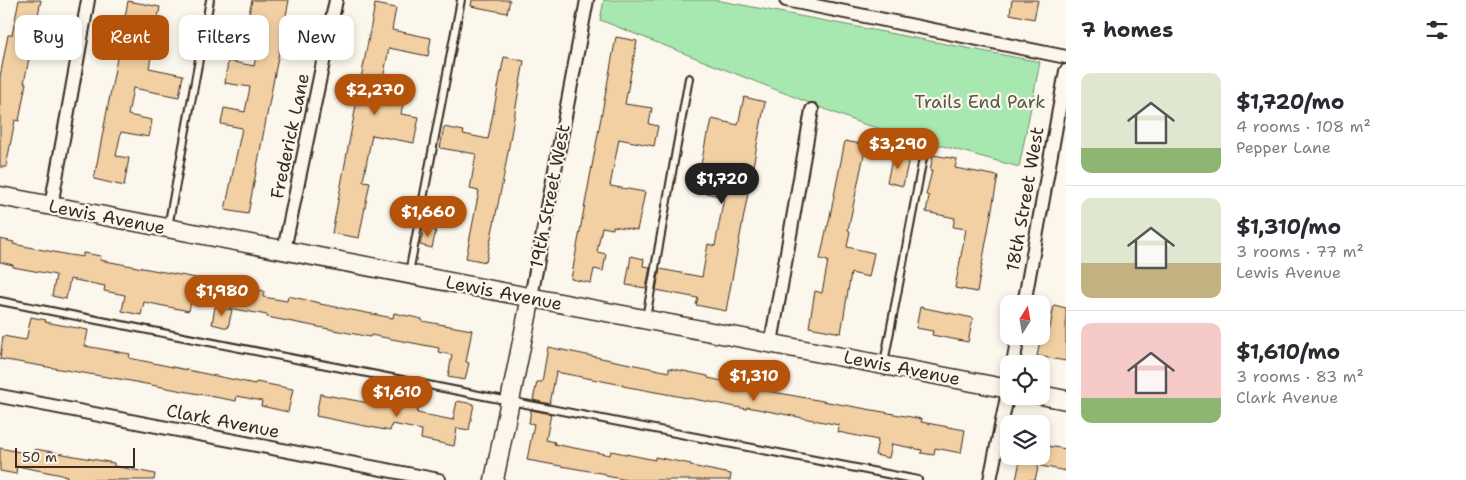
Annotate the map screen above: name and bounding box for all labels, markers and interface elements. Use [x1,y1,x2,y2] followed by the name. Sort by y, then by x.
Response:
[15,15,82,60] chip: Buy
[92,15,169,60] chip: Rent
[179,15,269,60] chip: Filters
[279,15,354,60] chip: New
[1081,16,1173,44] text: 7 homes
[1423,16,1451,44] icon: filters
[265,71,315,201] street label: Frederick Lane
[334,74,416,116] pin: $2,270
[346,79,404,100] text: $2,270
[1236,88,1344,116] text: $1,720/mo
[914,90,1046,114] park label: Trails End Park
[1121,93,1181,153] icon: home
[1236,116,1371,137] text: 4 rooms · 108 m²
[524,122,576,270] street label: 19th Street West
[1000,125,1050,273] street label: 18th Street West
[857,128,939,170] pin: $3,290
[869,133,927,154] text: $3,290
[1236,137,1331,158] text: Pepper Lane
[681,162,763,205] pin: $1,720
[696,168,748,189] text: $1,720
[47,194,167,240] street label: Lewis Avenue
[387,196,469,238] pin: $1,660
[401,201,455,222] text: $1,660
[1236,213,1341,241] text: $1,310/mo
[1121,218,1181,278] icon: home
[1236,241,1364,262] text: 3 rooms · 77 m²
[1236,262,1341,283] text: Lewis Avenue
[444,270,564,316] street label: Lewis Avenue
[181,274,263,317] pin: $1,980
[196,280,248,301] text: $1,980
[1000,295,1050,345] north arrow
[1000,295,1050,465] map controls
[1236,338,1340,366] text: $1,610/mo
[1121,343,1181,403] icon: home
[842,345,962,391] street label: Lewis Avenue
[1000,355,1050,405] button: locate
[713,360,795,402] pin: $1,310
[729,365,779,386] text: $1,310
[1236,366,1364,387] text: 3 rooms · 83 m²
[356,376,438,418] pin: $1,610
[373,381,422,402] text: $1,610
[1236,387,1338,408] text: Clark Avenue
[164,398,282,444] street label: Clark Avenue
[1000,415,1050,465] button: layers
[15,445,135,468] scale bar
[22,448,57,466] text: 50 m

